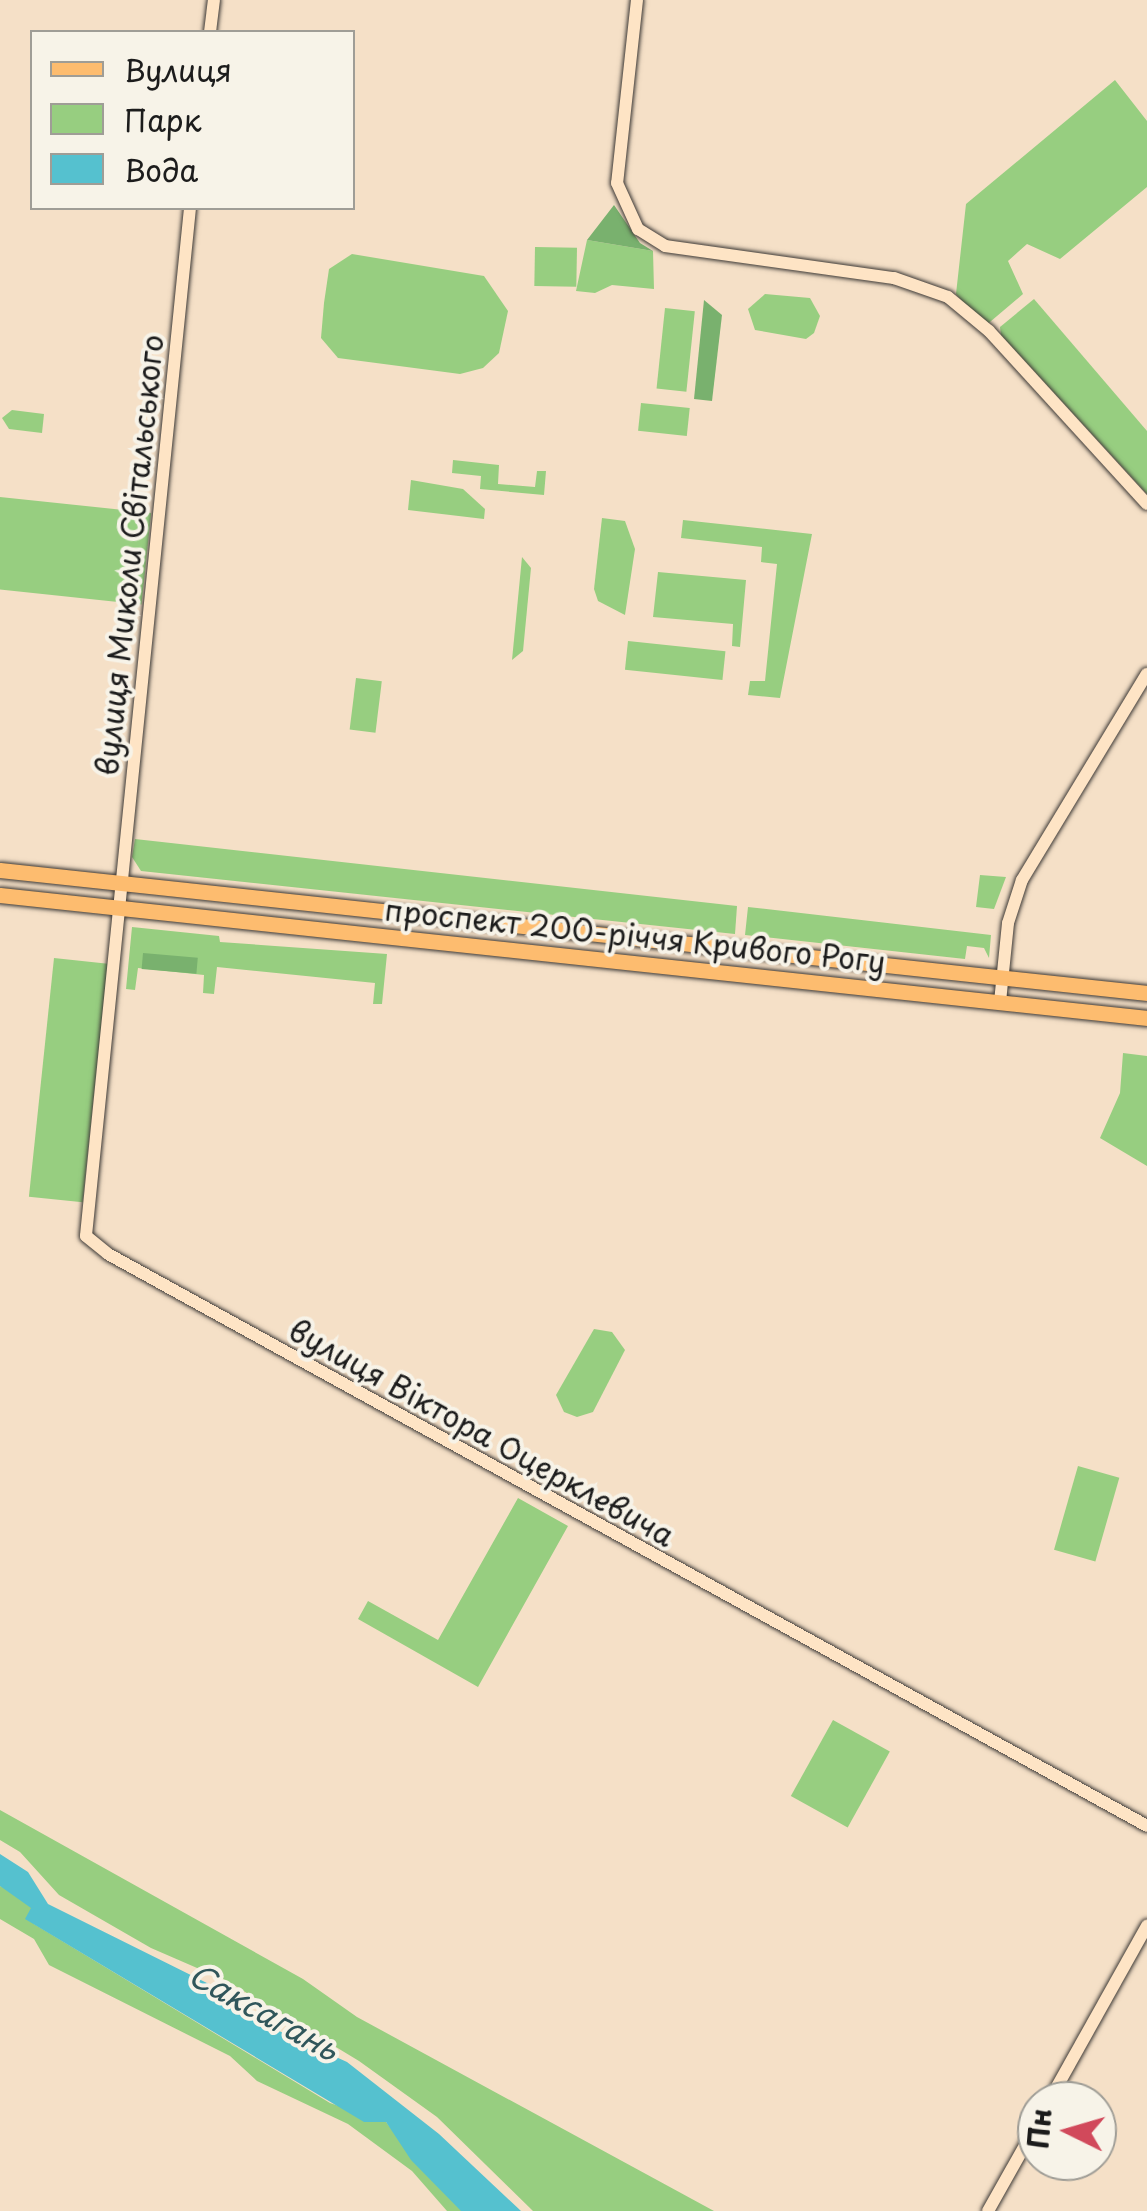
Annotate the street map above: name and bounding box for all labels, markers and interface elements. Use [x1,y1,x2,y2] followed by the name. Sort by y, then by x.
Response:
[30,30,355,210] legend
[124,47,232,92] text: Вулиця
[124,97,201,142] text: Парк
[124,147,198,192] text: Вода
[88,332,170,778] street label: вулиця Миколи Світальського
[381,891,889,979] street label: проспект 200-річчя Кривого Рогу
[283,1311,681,1553] street label: вулиця Віктора Оцерклевича
[182,1954,346,2068] water label: Саксагань
[1017,2081,1117,2181] north arrow
[1015,2106,1062,2151] text: Пн

